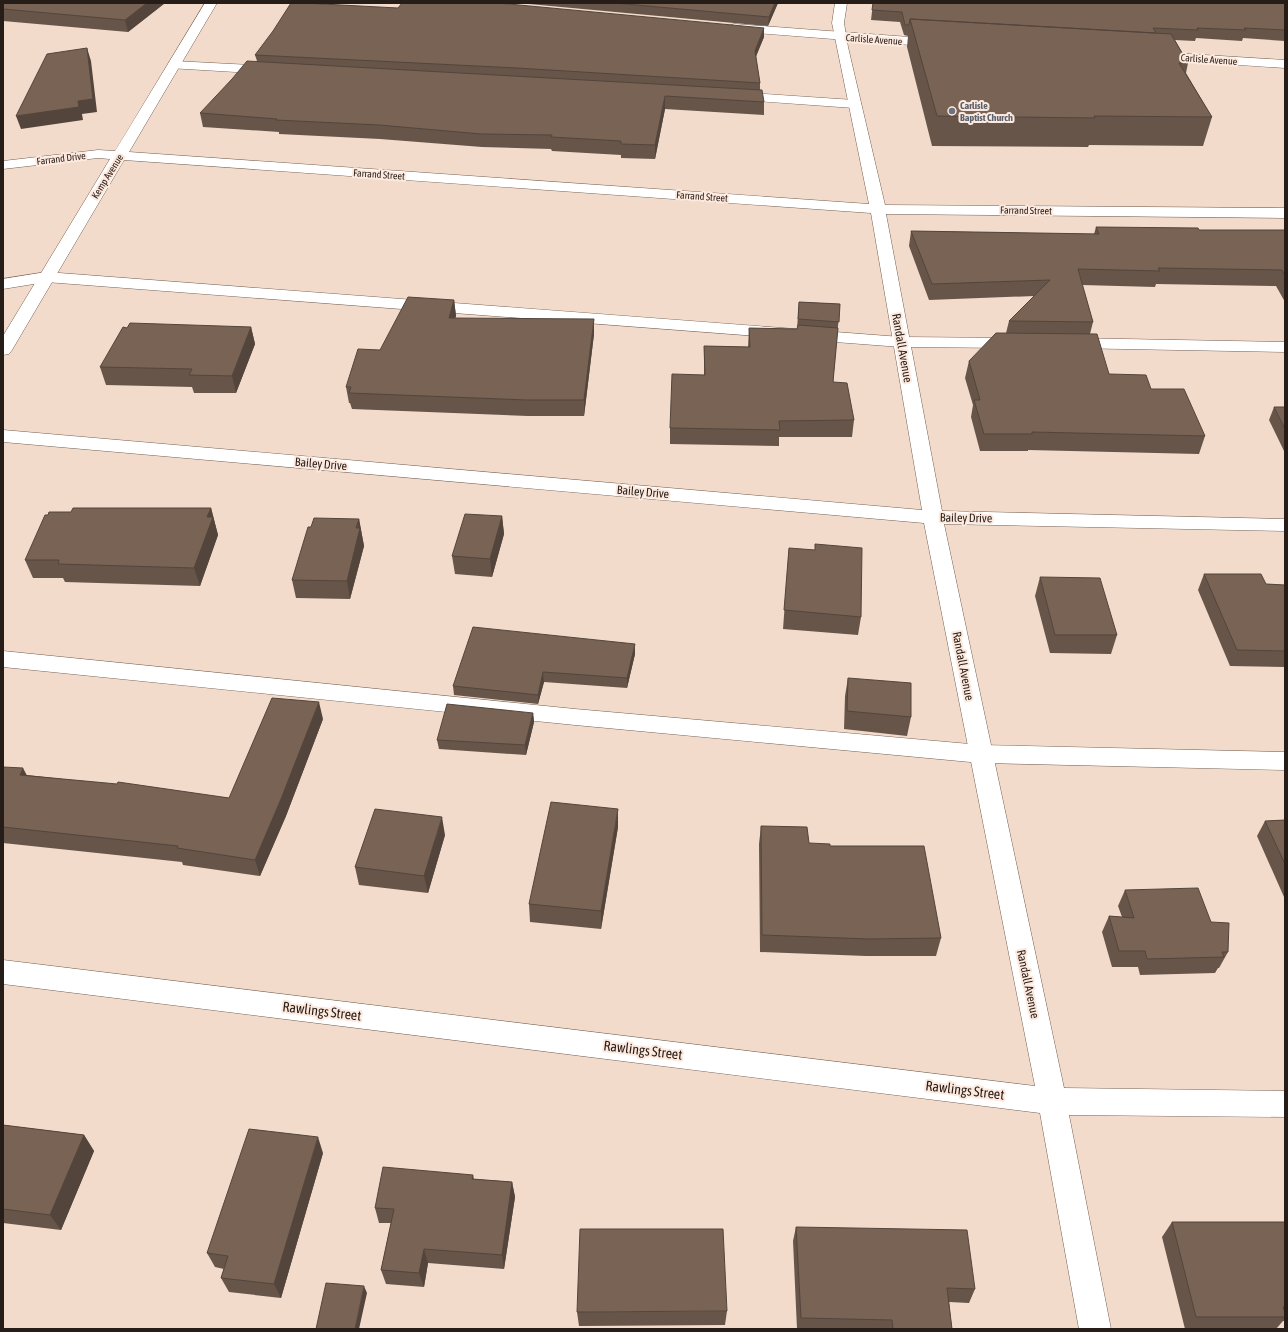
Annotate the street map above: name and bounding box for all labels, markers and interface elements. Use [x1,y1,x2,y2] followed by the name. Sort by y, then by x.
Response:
[845,32,903,47] street label: Carlisle Avenue
[1180,52,1238,67] street label: Carlisle Avenue
[960,100,1013,123] place label: Carlisle Baptist Church
[947,106,957,116] marker: Carlisle Baptist Church
[36,150,87,167] street label: Farrand Drive
[89,152,126,200] street label: Kemp Avenue
[353,167,405,182] street label: Farrand Street
[676,189,728,204] street label: Farrand Street
[1000,205,1052,216] street label: Farrand Street
[889,312,915,384] street label: Randall Avenue
[294,455,348,473] street label: Bailey Drive
[616,483,670,501] street label: Bailey Drive
[940,511,992,525] street label: Bailey Drive
[949,630,977,702] street label: Randall Avenue
[1014,948,1042,1020] street label: Randall Avenue
[282,998,362,1024] street label: Rawlings Street
[603,1037,683,1063] street label: Rawlings Street
[925,1077,1005,1103] street label: Rawlings Street

